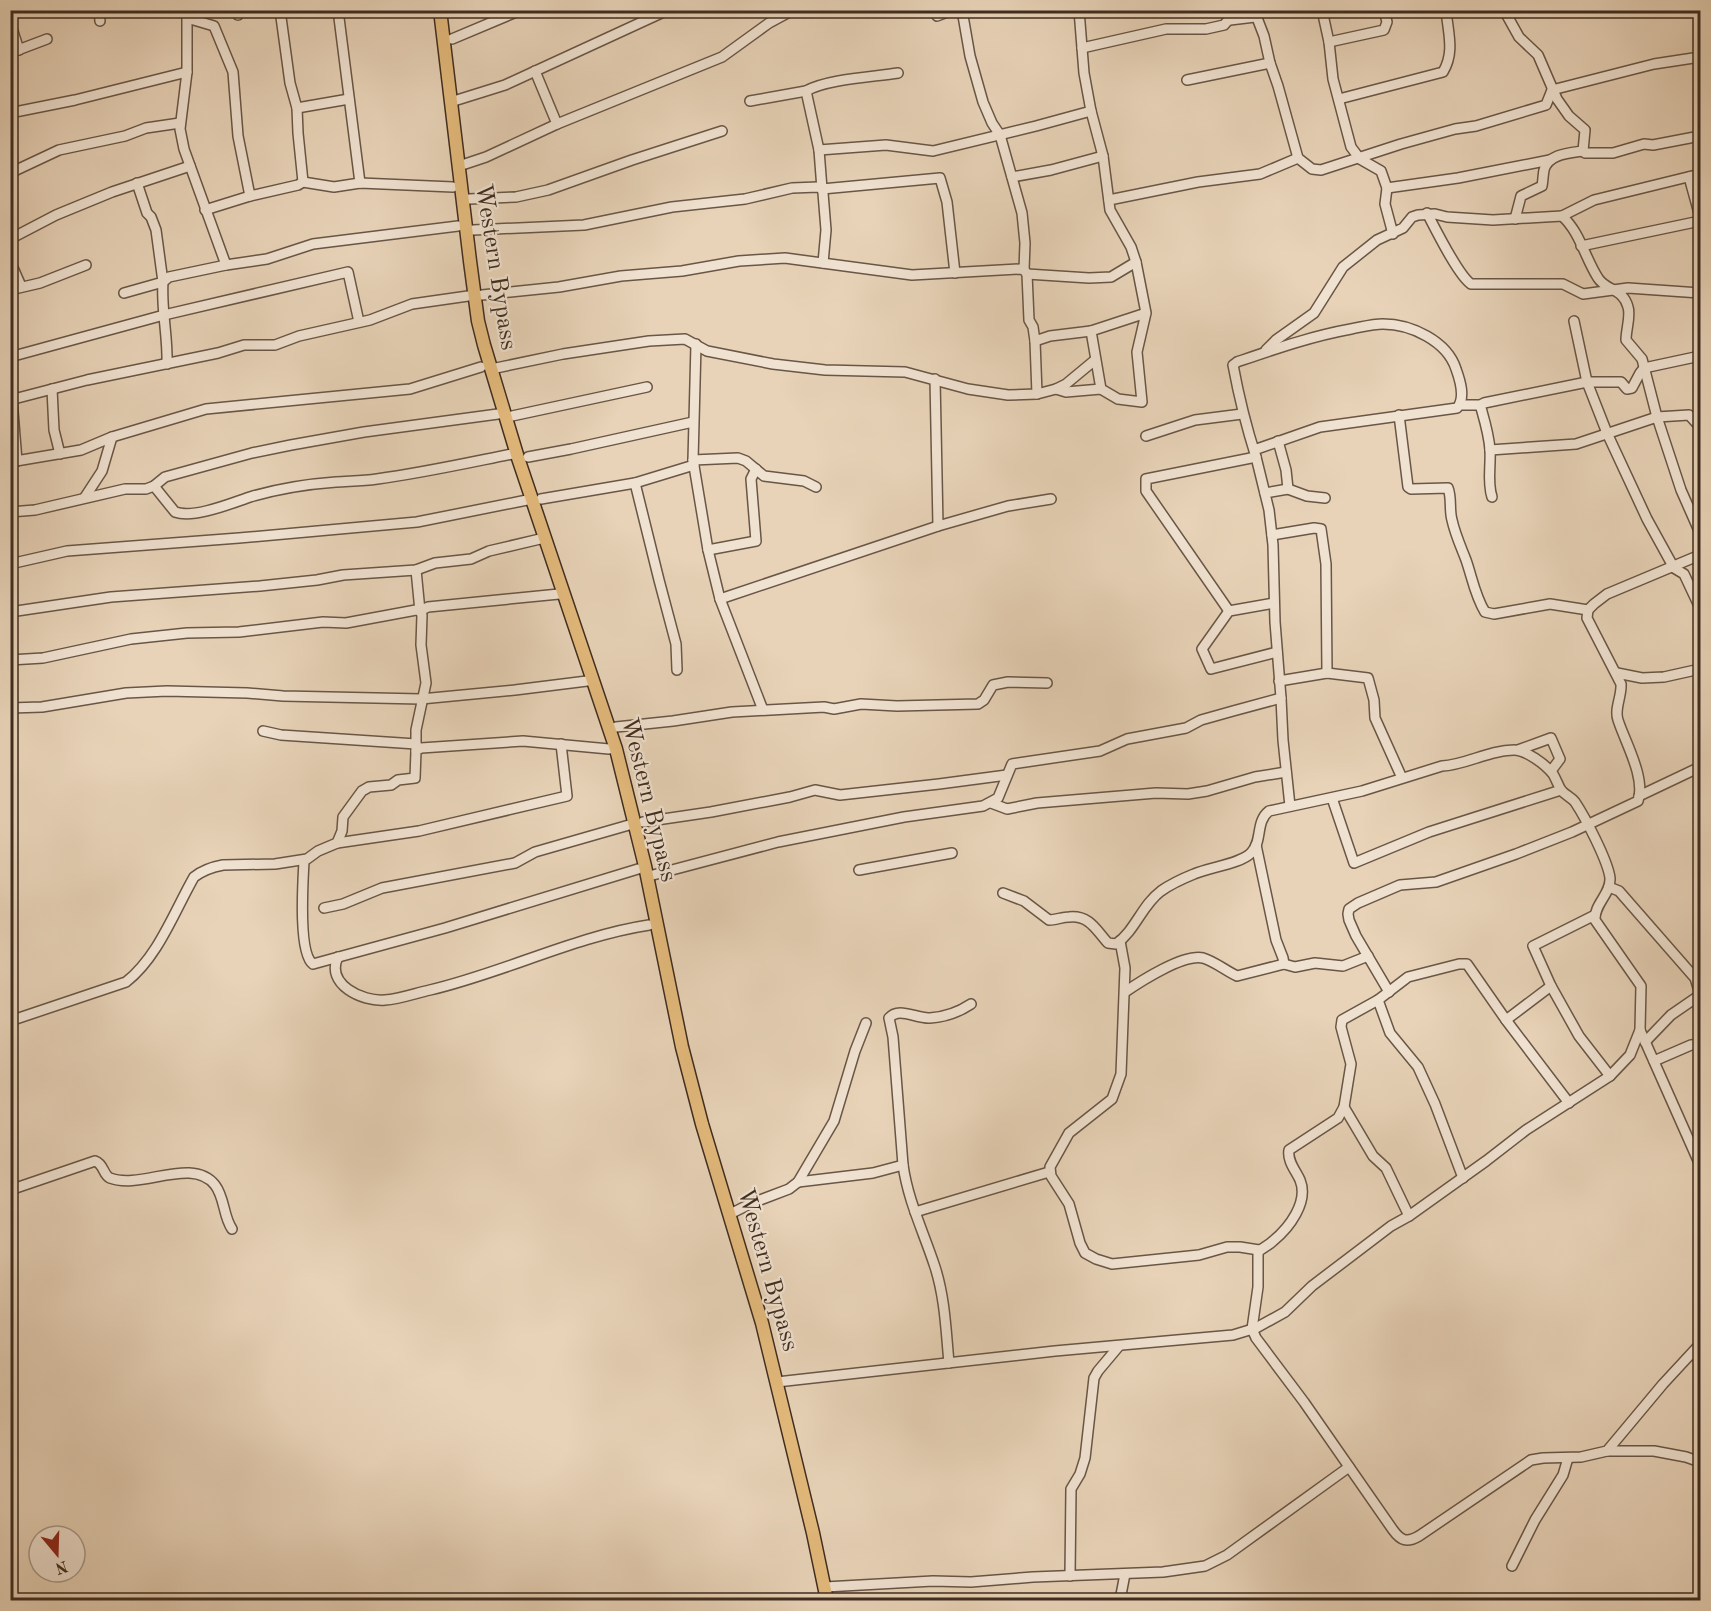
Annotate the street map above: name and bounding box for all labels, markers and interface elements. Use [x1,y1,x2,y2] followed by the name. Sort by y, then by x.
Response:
[470,182,520,352] street label: Western Bypass
[616,716,680,884] street label: Western Bypass
[732,1186,802,1354] street label: Western Bypass
[27,1524,87,1584] north arrow
[52,1557,70,1576] text: N

